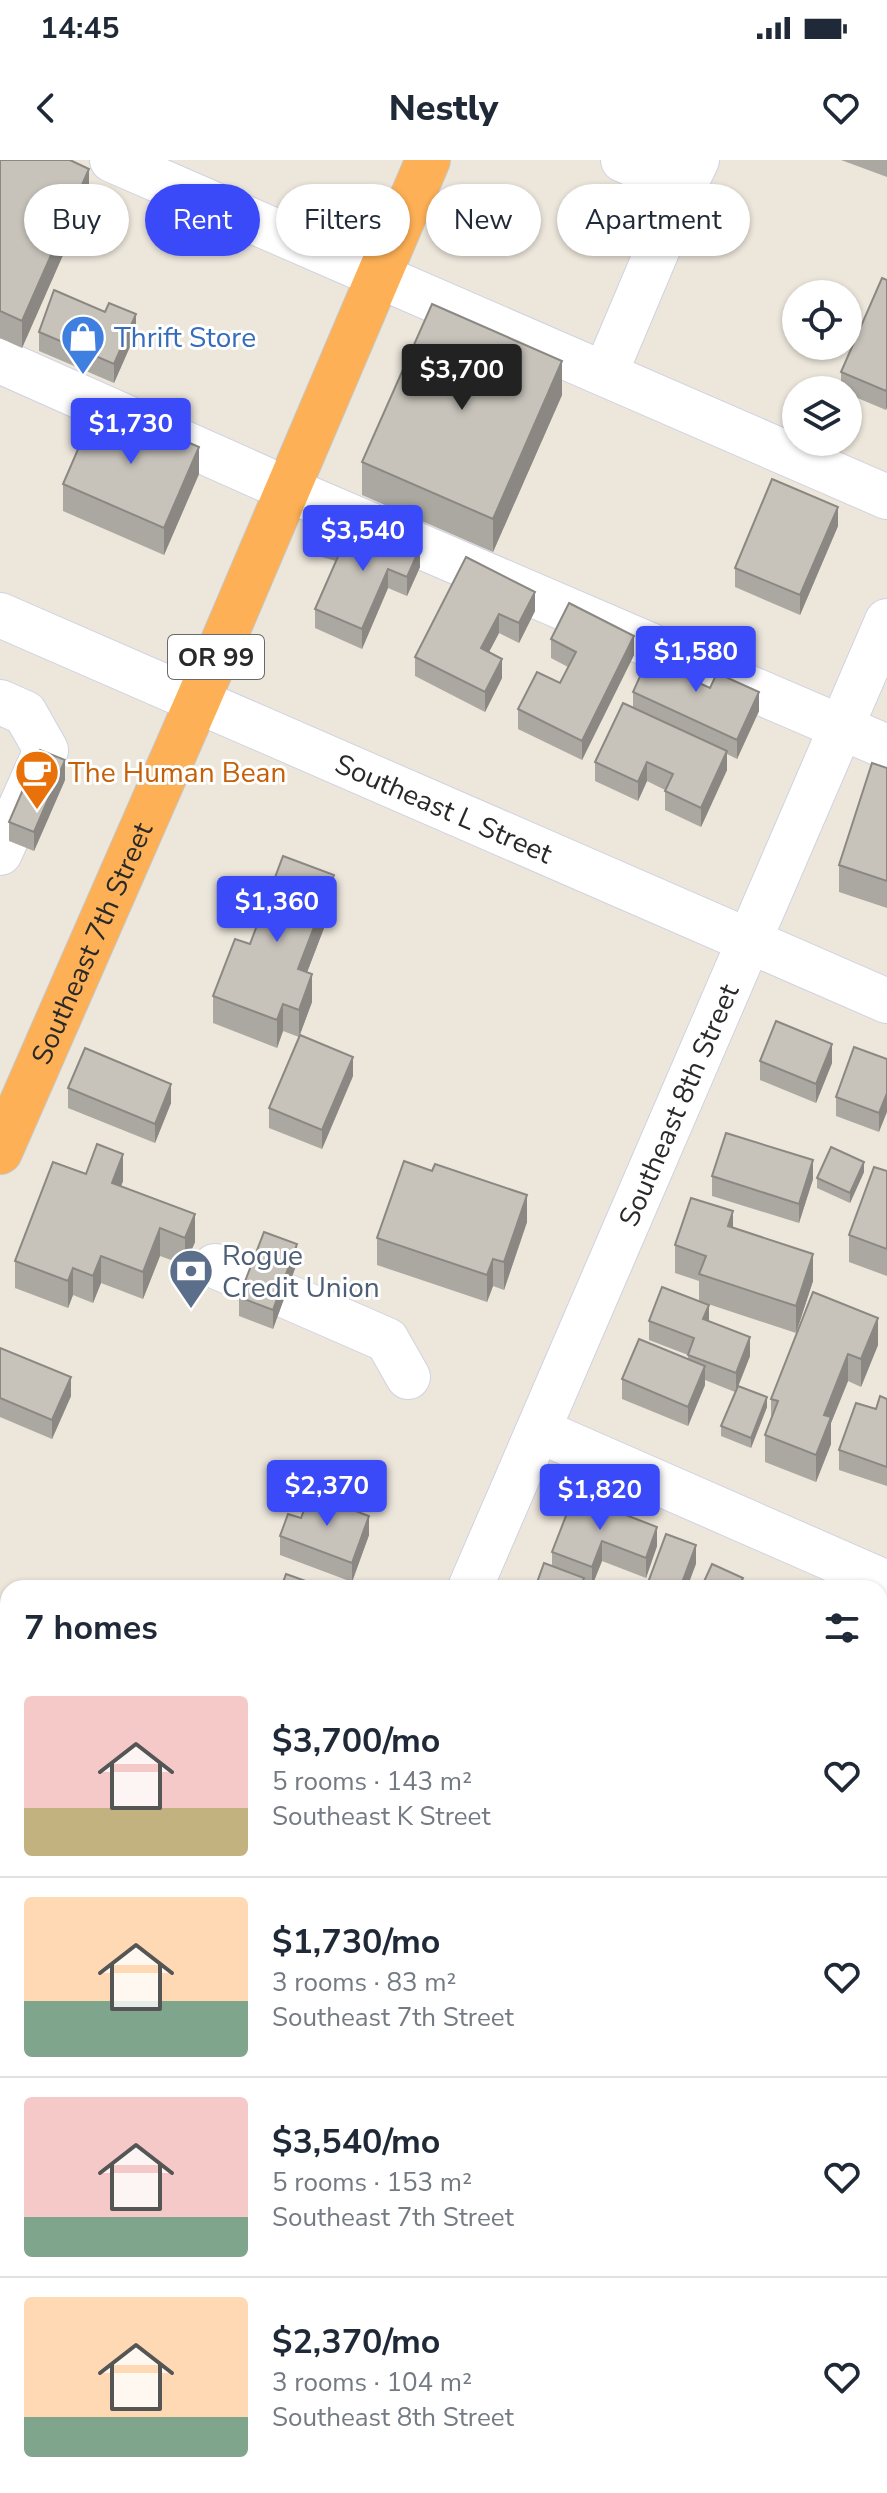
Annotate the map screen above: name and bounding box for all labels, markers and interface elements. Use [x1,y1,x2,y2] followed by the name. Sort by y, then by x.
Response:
[40,8,119,49] text: 14:45
[389,84,498,133] text: Nestly
[24,86,68,130] icon: back
[819,86,863,130] icon: heart
[24,184,129,256] chip: Buy
[145,184,260,256] chip: Rent
[276,184,410,256] chip: Filters
[426,184,541,256] chip: New
[557,184,750,256] chip: Apartment
[782,280,862,456] map controls
[782,280,862,360] button: locate
[59,313,107,376] shop icon: Thrift Store
[114,319,256,357] place label: Thrift Store
[397,344,527,412] pin: $3,700
[420,352,504,387] text: $3,700
[782,376,862,456] button: layers
[66,398,196,466] pin: $1,730
[89,406,173,441] text: $1,730
[298,505,428,573] pin: $3,540
[321,513,405,548] text: $3,540
[631,626,761,694] pin: $1,580
[654,634,738,669] text: $1,580
[168,635,264,679] road number: OR 99
[329,745,558,873] street label: Southeast L Street
[13,748,61,811] cafe icon: The Human Bean
[68,754,286,792] place label: The Human Bean
[23,816,162,1071] street label: Southeast 7th Street
[212,876,342,944] pin: $1,360
[235,884,319,919] text: $1,360
[610,978,748,1233] street label: Southeast 8th Street
[222,1237,380,1307] place label: Rogue Credit Union
[167,1247,215,1310] bank icon: Rogue Credit Union
[262,1460,392,1528] pin: $2,370
[535,1464,665,1532] pin: $1,820
[285,1468,369,1503] text: $2,370
[558,1472,642,1507] text: $1,820
[24,1605,158,1651] text: 7 homes
[820,1606,864,1650] icon: filters
[272,1718,440,1764] text: $3,700/mo
[88,1728,184,1824] icon: home
[820,1754,864,1798] icon: heart
[272,1764,472,1799] text: 5 rooms · 143 m²
[272,1799,491,1834] text: Southeast K Street
[272,1919,440,1965] text: $1,730/mo
[88,1929,184,2025] icon: home
[820,1955,864,1999] icon: heart
[272,1965,456,2000] text: 3 rooms · 83 m²
[272,2000,514,2035] text: Southeast 7th Street
[272,2119,440,2165] text: $3,540/mo
[88,2129,184,2225] icon: home
[820,2155,864,2199] icon: heart
[272,2165,472,2200] text: 5 rooms · 153 m²
[272,2200,514,2235] text: Southeast 7th Street
[272,2319,440,2365] text: $2,370/mo
[88,2329,184,2425] icon: home
[820,2355,864,2399] icon: heart
[272,2365,472,2400] text: 3 rooms · 104 m²
[272,2400,514,2435] text: Southeast 8th Street

